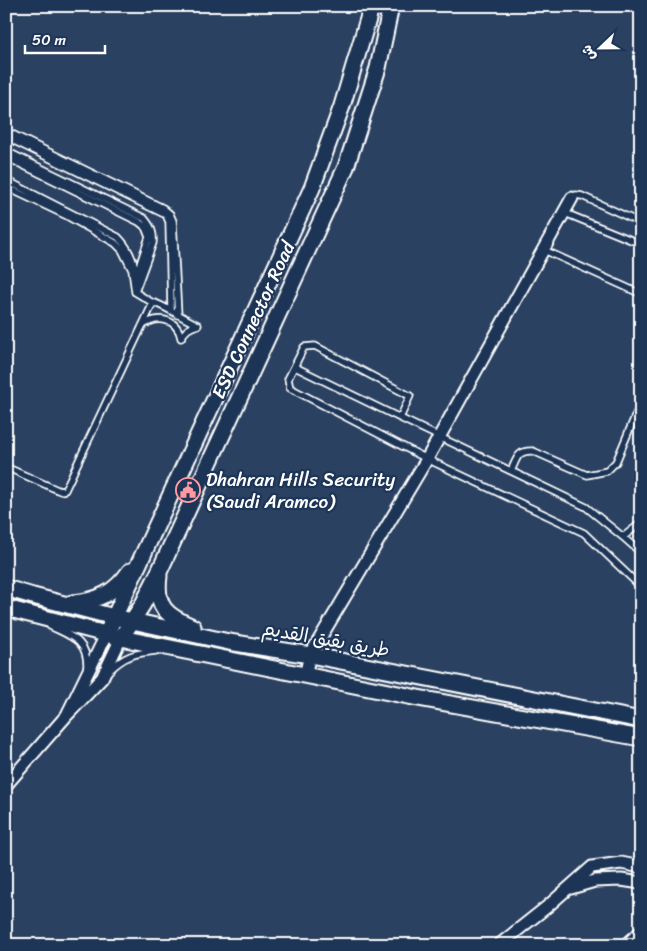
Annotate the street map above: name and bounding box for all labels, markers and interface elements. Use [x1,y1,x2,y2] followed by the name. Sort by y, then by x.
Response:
[25,22,105,54] scale bar
[574,22,624,72] north arrow
[32,27,67,53] text: 50 m
[574,41,603,65] text: ش
[202,234,305,404] street label: ESD Connector Road
[206,463,395,518] place label: Dhahran Hills Security (Saudi Aramco)
[175,477,201,503] public building icon: Dhahran Hills Security (Saudi Aramco)
[260,612,392,666] street label: طريق بقيق القديم

